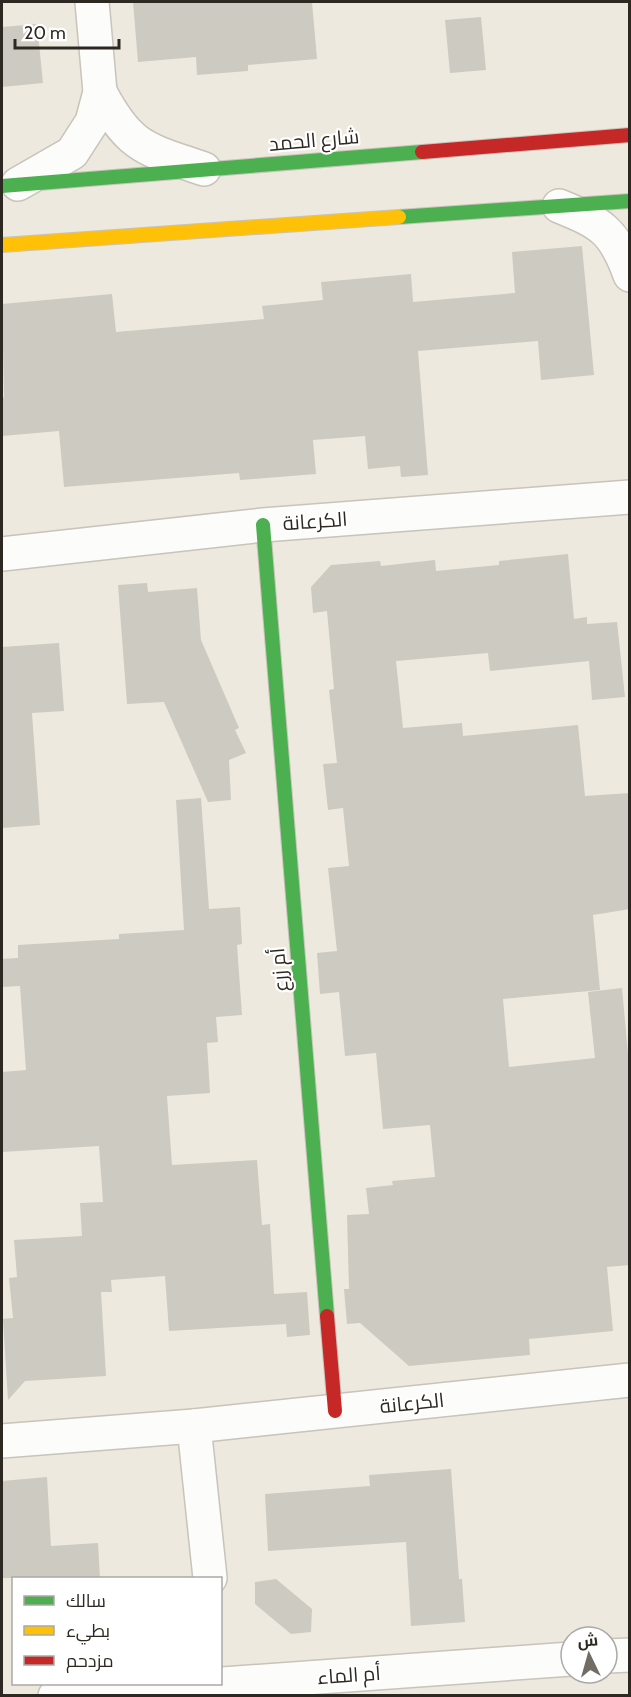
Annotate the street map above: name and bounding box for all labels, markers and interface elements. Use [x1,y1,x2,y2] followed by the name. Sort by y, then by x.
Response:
[15,12,118,50] scale bar
[24,22,66,44] text: 20 m
[268,124,360,158] street label: شارع الحمد
[282,507,348,535] street label: الكرعانة
[265,947,295,993] street label: أم زرع
[379,1388,445,1418] street label: الكرعانة
[12,1577,222,1685] legend
[66,1590,106,1612] text: سالك
[66,1620,110,1645] text: بطيء
[559,1625,619,1685] north arrow
[577,1630,599,1651] text: ش
[66,1650,114,1673] text: مزدحم
[316,1661,382,1691] street label: أم الماء

